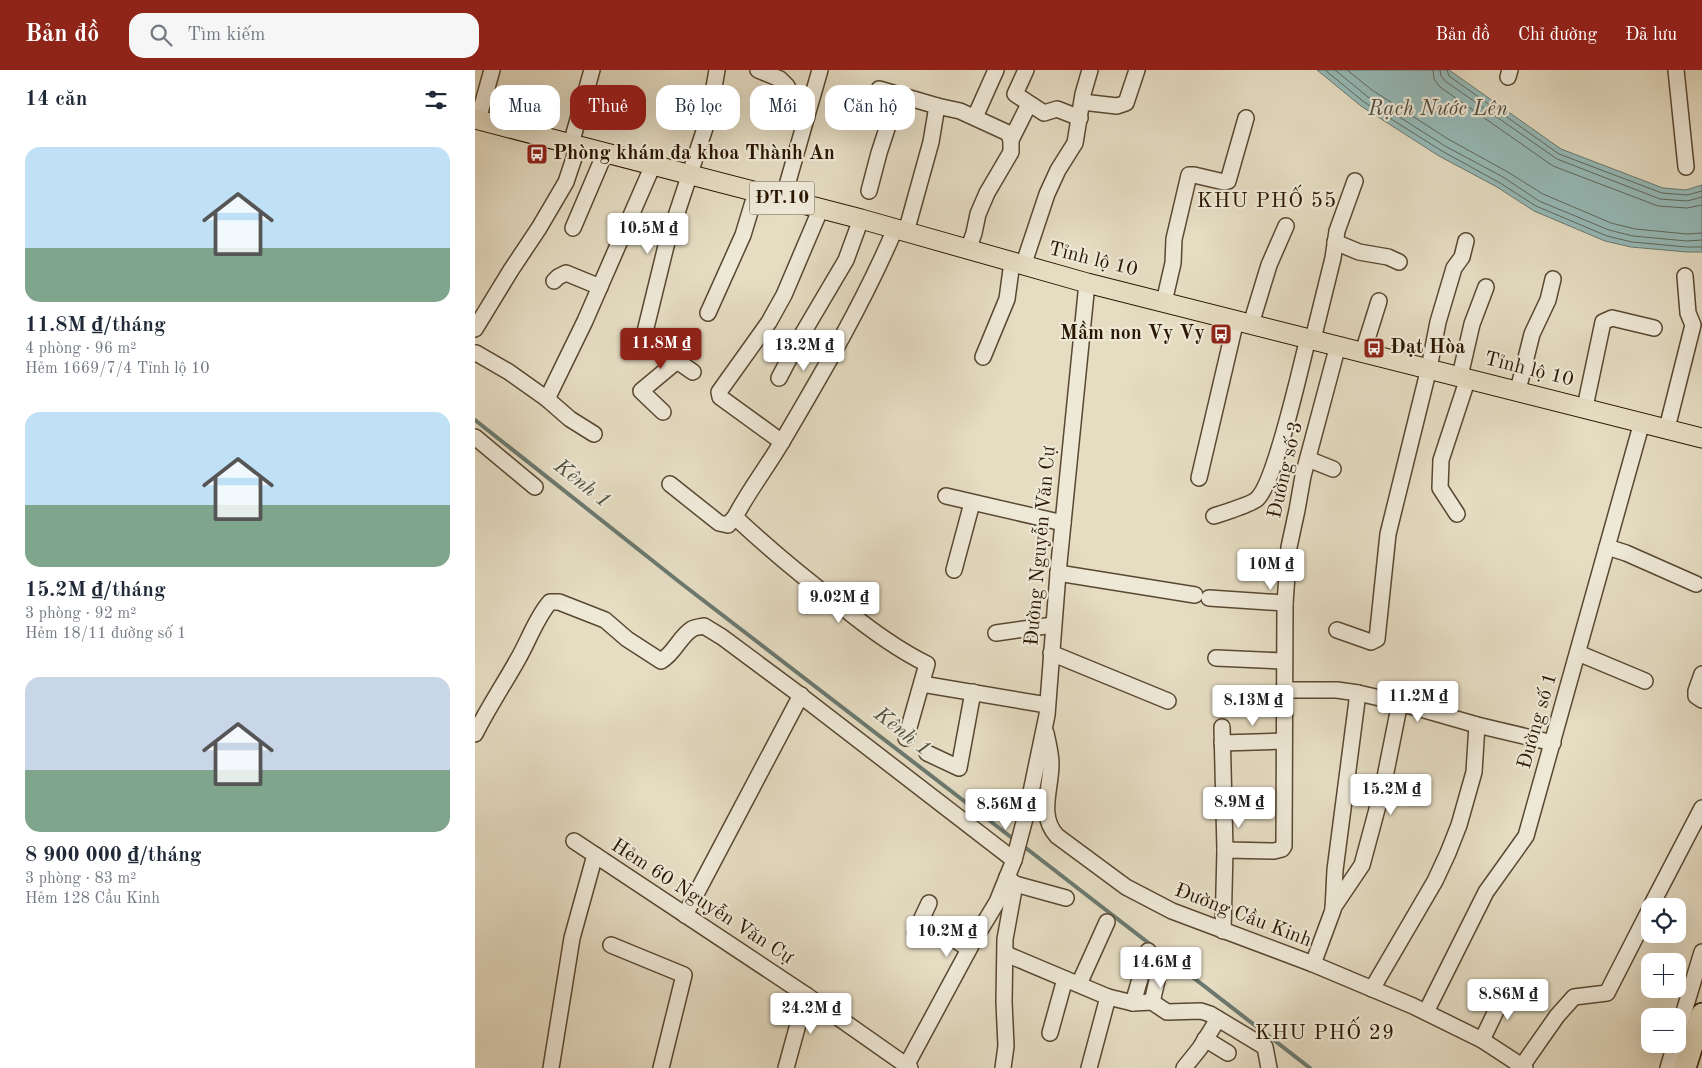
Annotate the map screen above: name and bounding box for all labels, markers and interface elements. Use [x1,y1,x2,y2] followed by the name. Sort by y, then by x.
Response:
[129,13,479,58] search box
[147,21,175,49] icon: search
[25,23,99,47] text: Bản đồ
[187,26,265,45] text: Tìm kiếm
[1436,26,1490,44] text: Bản đồ
[1518,26,1597,44] text: Chỉ đường
[1625,26,1677,44] text: Đã lưu
[490,85,560,130] chip: Mua
[570,85,646,130] chip: Thuê
[656,85,740,130] chip: Bộ lọc
[750,85,815,130] chip: Mới
[825,85,915,130] chip: Căn hộ
[422,86,450,114] icon: filters
[25,89,87,110] text: 14 căn
[1367,99,1508,120] water label: Rạch Nước Lên
[525,142,549,166] bus stop icon: Phòng khám đa khoa Thành An
[553,144,835,164] place label: Phòng khám đa khoa Thành An
[193,179,283,269] icon: home
[749,182,815,214] road number: ĐT.10
[1197,184,1337,212] district label: KHU PHỐ 55
[602,212,694,255] pin: 10.5M ₫
[618,221,678,237] text: 10.5M ₫
[1046,239,1140,281] street label: Tỉnh lộ 10
[25,315,166,336] text: 11.8M ₫/tháng
[1060,320,1205,344] place label: Mầm non Vy Vy
[1209,322,1233,346] bus stop icon: Mầm non Vy Vy
[615,328,707,370] pin: 11.8M ₫
[758,330,850,372] pin: 13.2M ₫
[631,336,691,352] text: 11.8M ₫
[1362,336,1386,360] bus stop icon: Đạt Hòa
[774,338,834,354] text: 13.2M ₫
[1390,338,1465,358] place label: Đạt Hòa
[25,341,136,357] text: 4 phòng · 96 m²
[1482,349,1576,391] street label: Tỉnh lộ 10
[25,361,210,377] text: Hẻm 1669/7/4 Tỉnh lộ 10
[1265,420,1307,520] street label: Đường số 3
[193,444,283,534] icon: home
[1021,445,1060,647] street label: Đường Nguyễn Văn Cự
[549,455,614,512] water label: Kênh 1
[1236,548,1306,591] pin: 10M ₫
[1248,557,1294,573] text: 10M ₫
[25,580,166,601] text: 15.2M ₫/tháng
[793,582,885,624] pin: 9.02M ₫
[809,590,869,606] text: 9.02M ₫
[25,606,136,622] text: 3 phòng · 92 m²
[25,626,186,642] text: Hẻm 18/11 đường số 1
[1515,671,1561,771] street label: Đường số 1
[1372,680,1464,723] pin: 11.2M ₫
[1207,684,1299,727] pin: 8.13M ₫
[1388,689,1448,705] text: 11.2M ₫
[1223,693,1283,709] text: 8.13M ₫
[869,703,934,760] water label: Kênh 1
[193,709,283,799] icon: home
[1345,774,1437,816] pin: 15.2M ₫
[1361,782,1421,798] text: 15.2M ₫
[1198,786,1280,829] pin: 8.9M ₫
[960,788,1052,831] pin: 8.56M ₫
[1214,795,1264,811] text: 8.9M ₫
[976,797,1036,813] text: 8.56M ₫
[607,835,797,968] street label: Hẻm 60 Nguyễn Văn Cự
[25,845,202,866] text: 8 900 000 ₫/tháng
[25,871,136,887] text: 3 phòng · 83 m²
[1172,879,1315,951] street label: Đường Cầu Kinh
[25,891,160,907] text: Hẻm 128 Cầu Kinh
[1641,898,1686,1053] map controls
[1641,898,1686,943] button: locate
[901,916,993,958] pin: 10.2M ₫
[917,924,977,940] text: 10.2M ₫
[1115,946,1207,989] pin: 14.6M ₫
[1641,953,1686,998] button: +
[1131,955,1191,971] text: 14.6M ₫
[1462,978,1554,1021] pin: 8.86M ₫
[1478,987,1538,1003] text: 8.86M ₫
[765,992,857,1035] pin: 24.2M ₫
[781,1001,841,1017] text: 24.2M ₫
[1641,1008,1686,1053] button: −
[1255,1016,1395,1044] district label: KHU PHỐ 29

